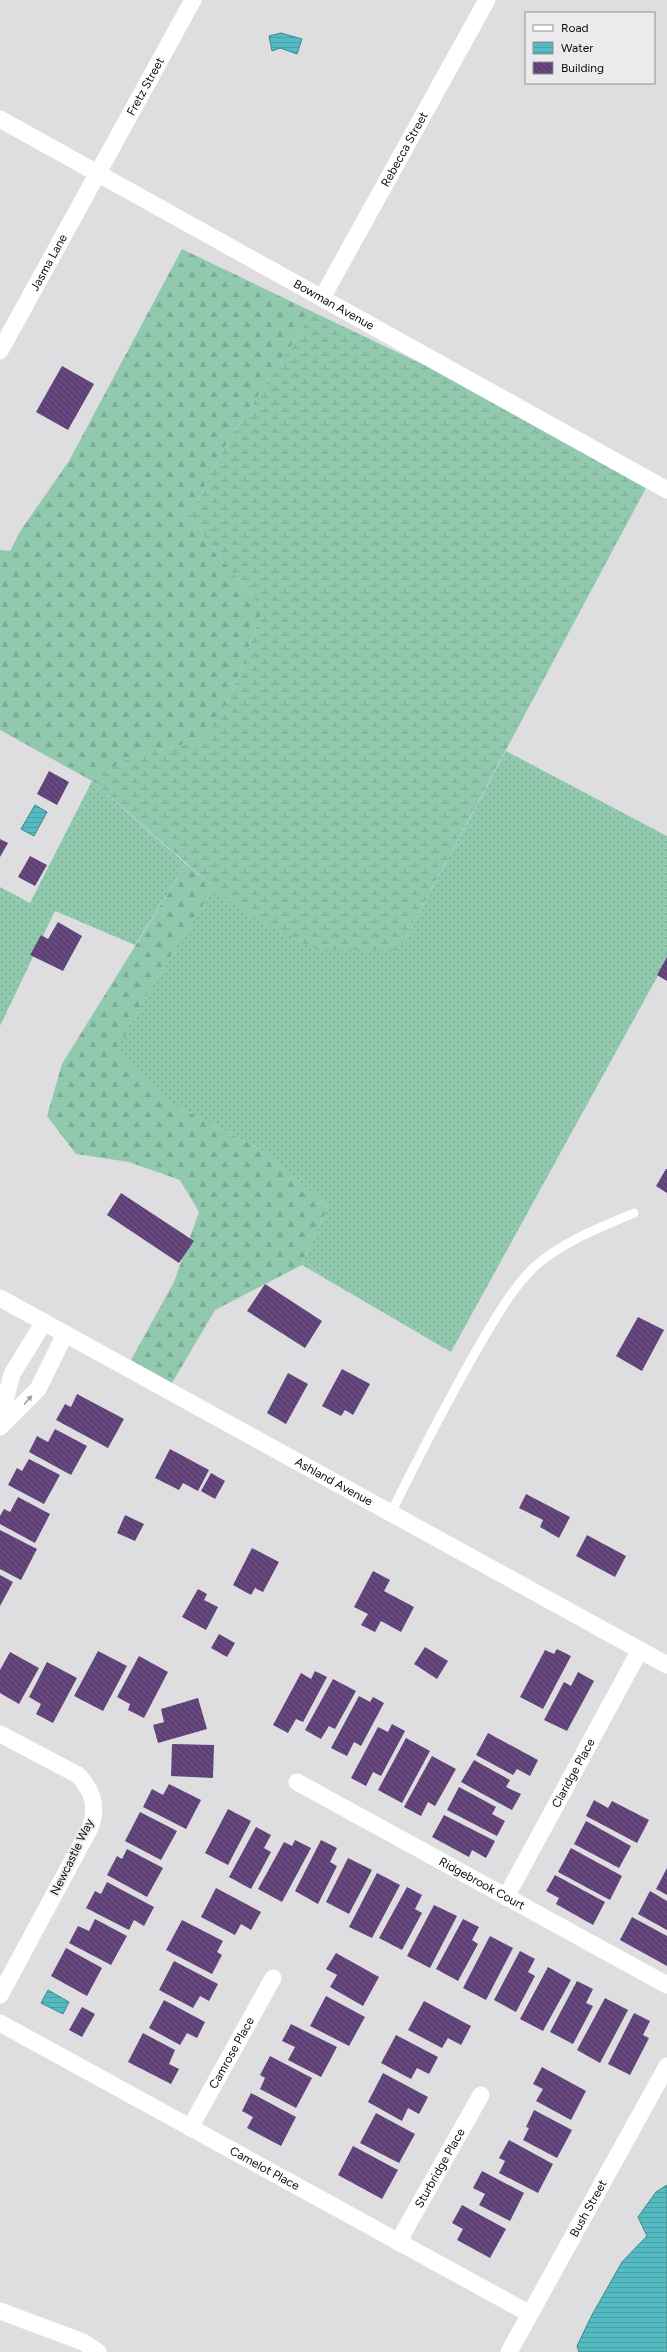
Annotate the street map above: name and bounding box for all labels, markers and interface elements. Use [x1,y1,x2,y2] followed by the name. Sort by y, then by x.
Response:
[525,12,655,84] legend
[561,21,589,35] text: Road
[561,41,593,55] text: Water
[124,55,167,118] street label: Fretz Street
[561,61,604,75] text: Building
[378,109,431,189] street label: Rebecca Street
[27,231,70,293] street label: Jasma Lane
[291,277,377,333] street label: Bowman Avenue
[23,1395,33,1405] one-way arrow
[293,1455,375,1509] street label: Ashland Avenue
[549,1736,598,1810] street label: Claridge Place
[47,1816,97,1897] street label: Newcastle Way
[437,1854,528,1913] street label: Ridgebrook Court
[206,2014,257,2091] street label: Camrose Place
[412,2125,468,2210] street label: Sturbridge Place
[227,2144,302,2193] street label: Camelot Place
[567,2177,610,2239] street label: Bush Street

